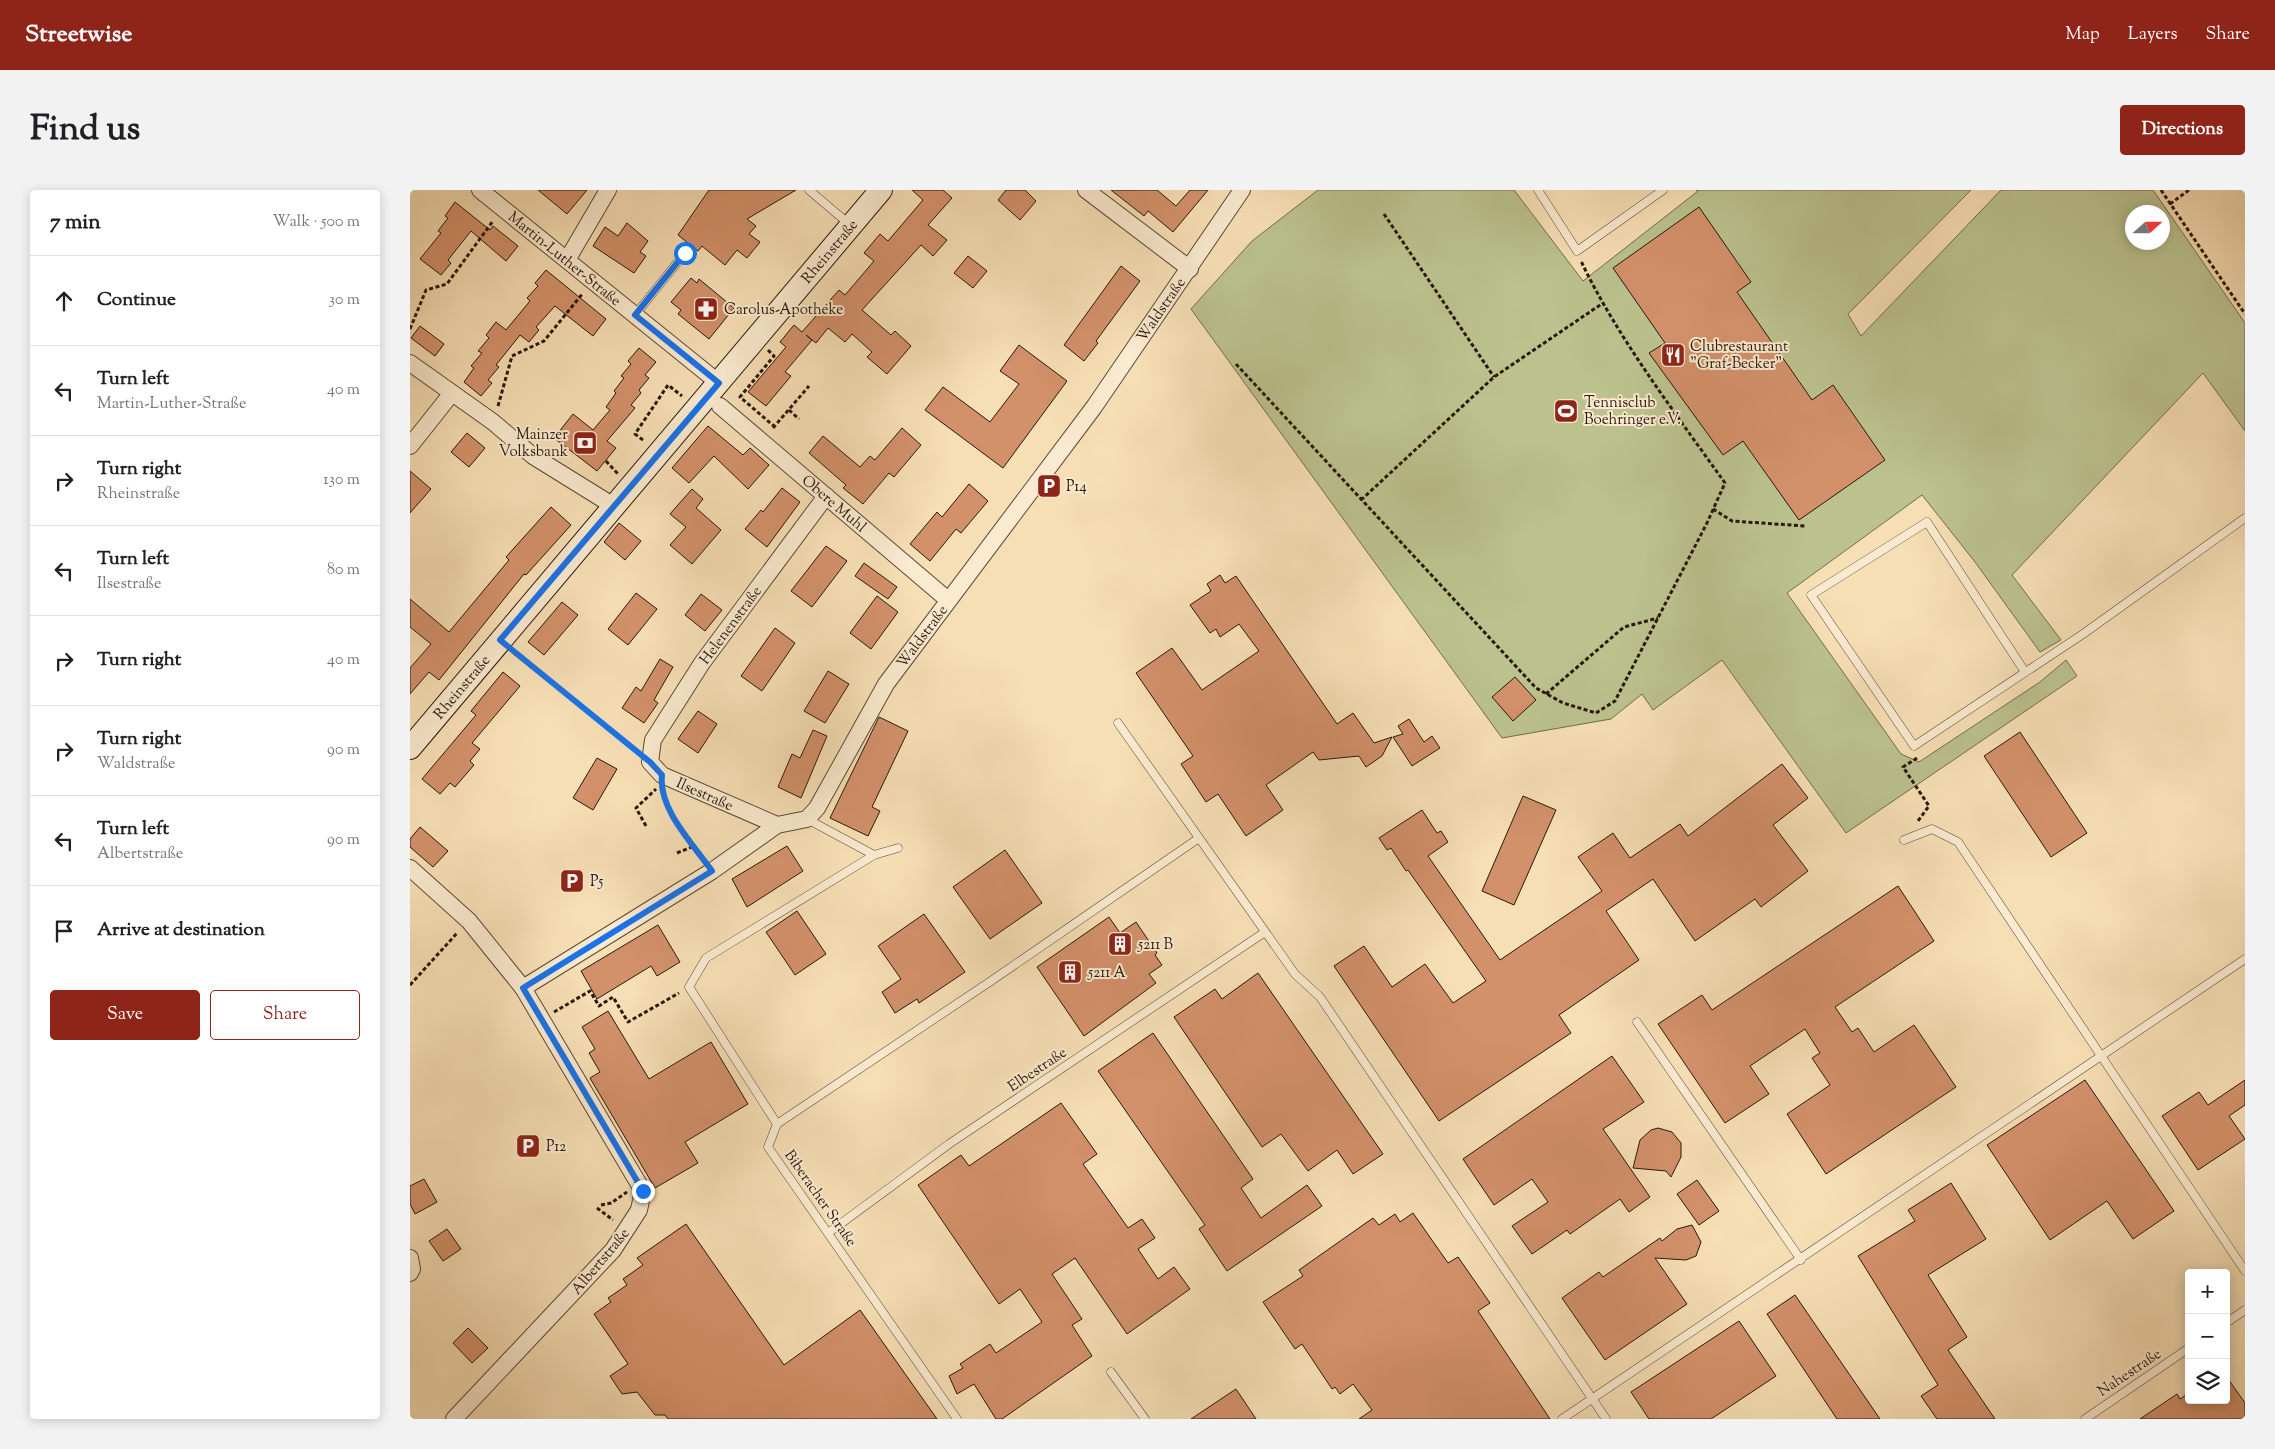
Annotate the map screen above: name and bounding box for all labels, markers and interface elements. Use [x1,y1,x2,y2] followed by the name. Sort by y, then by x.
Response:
[25,18,132,52] text: Streetwise
[2065,22,2100,48] text: Map
[2128,22,2178,48] text: Layers
[2206,22,2250,48] text: Share
[30,105,140,156] text: Find us
[2120,105,2245,155] button: Directions
[2125,205,2170,250] north arrow
[503,207,625,312] street label: Martin-Luther-Straße
[50,208,101,238] text: 7 min
[273,211,360,234] text: Walk · 500 m
[797,216,864,289] street label: Rheinstraße
[674,242,697,265] route start
[1132,274,1191,346] street label: Waldstraße
[50,287,78,315] icon: ahead
[97,287,176,314] text: Continue
[329,289,360,312] text: 30 m
[693,296,719,322] pharmacy icon: Carolus-Apotheke
[724,300,843,321] place label: Carolus-Apotheke
[1690,337,1788,375] place label: Clubrestaurant "Graf-Becker"
[1660,342,1686,368] restaurant icon: Clubrestaurant "Graf-Becker"
[97,366,169,393] text: Turn left
[50,377,78,405] icon: left
[327,379,360,402] text: 40 m
[97,393,246,416] text: Martin-Luther-Straße
[1584,393,1681,431] place label: Tennisclub Boehringer e.V.
[1553,398,1579,424] sports icon: Tennisclub Boehringer e.V.
[499,425,568,463] place label: Mainzer Volksbank
[572,430,598,456] bank icon: Mainzer Volksbank
[97,456,181,483] text: Turn right
[50,467,78,495] icon: right
[323,469,360,492] text: 130 m
[796,471,870,538] street label: Obere Muhl
[1036,473,1062,499] parking icon: P14
[1066,477,1087,498] place label: P14
[97,483,180,506] text: Rheinstraße
[97,546,169,573] text: Turn left
[50,557,78,585] icon: left
[327,559,360,582] text: 80 m
[97,573,161,596] text: Ilsestraße
[695,582,768,669] street label: Helenenstraße
[893,601,954,673] street label: Waldstraße
[50,647,78,675] icon: right
[97,647,181,674] text: Turn right
[327,649,360,672] text: 40 m
[430,651,496,724] street label: Rheinstraße
[97,726,181,753] text: Turn right
[50,737,78,765] icon: right
[327,739,360,762] text: 90 m
[97,753,176,776] text: Waldstraße
[673,773,736,817] street label: Ilsestraße
[97,816,169,843] text: Turn left
[50,827,78,855] icon: left
[327,829,360,852] text: 90 m
[97,843,183,866] text: Albertstraße
[559,868,585,894] parking icon: P5
[590,872,603,893] place label: P5
[50,917,78,945] icon: arrive
[97,917,265,944] text: Arrive at destination
[1107,931,1133,957] building icon: 5211 B
[1137,935,1174,956] place label: 5211 B
[1057,959,1083,985] building icon: 5211 A
[1087,963,1126,984] place label: 5211 A
[50,990,200,1040] button: Save
[210,990,360,1040] button: Share
[1004,1043,1071,1098] street label: Elbestraße
[515,1133,541,1159] parking icon: P12
[546,1137,566,1158] place label: P12
[779,1146,861,1251] street label: Biberacher Straße
[632,1180,655,1203] route end
[567,1224,635,1300] street label: Albertstraße
[2185,1269,2230,1404] map controls
[2185,1269,2230,1314] button: +
[2185,1314,2230,1359] button: −
[2094,1344,2166,1402] street label: Nahestraße
[2185,1359,2230,1404] button: layers

